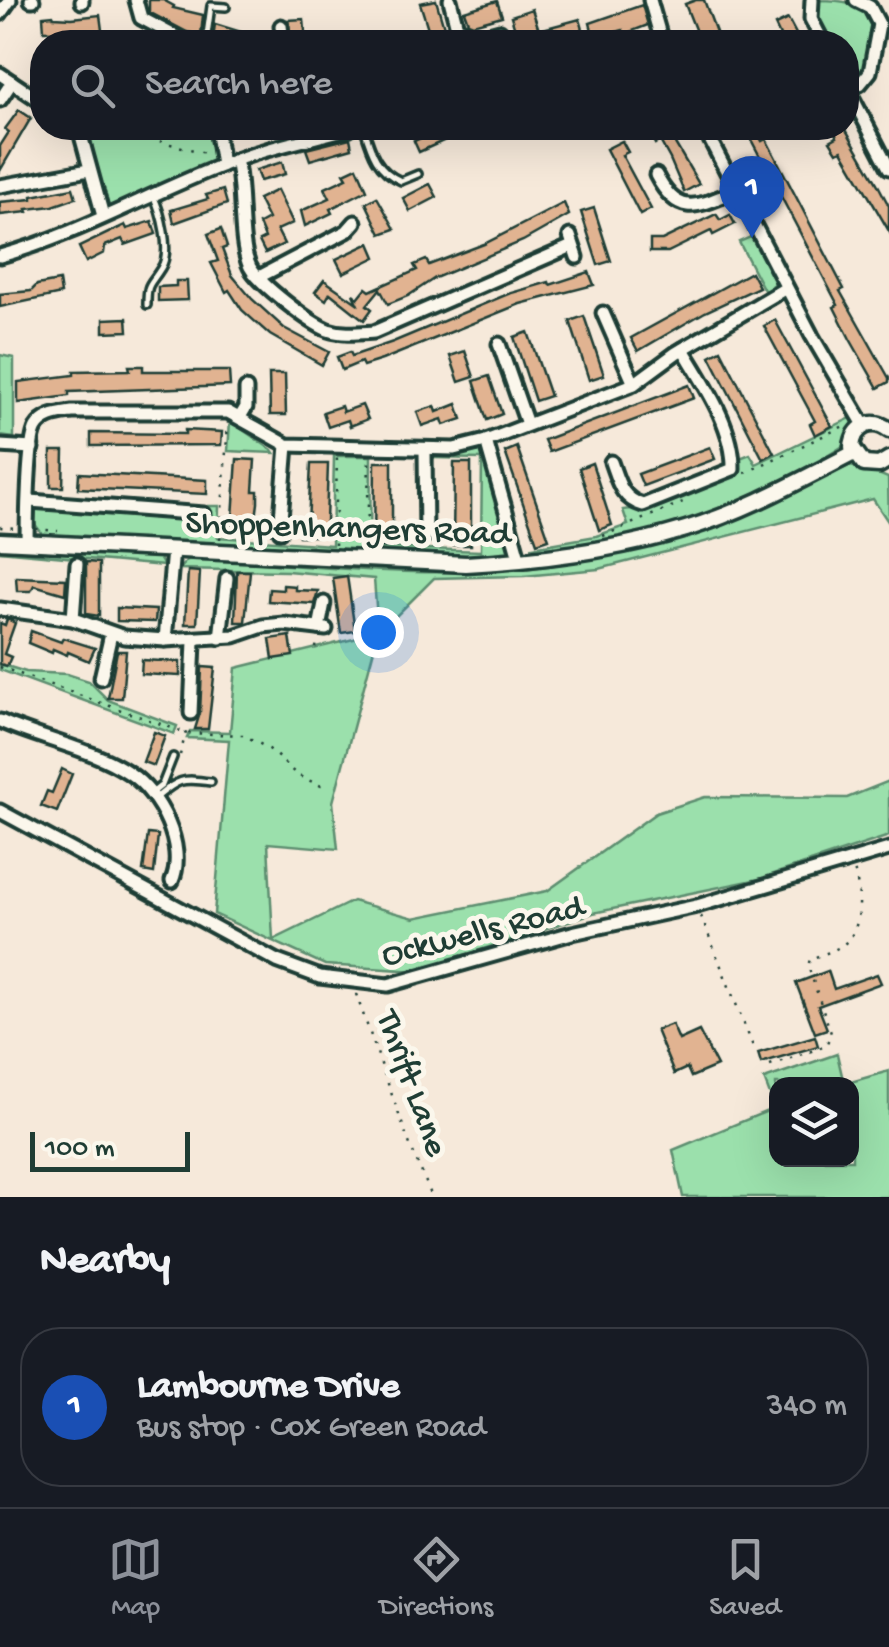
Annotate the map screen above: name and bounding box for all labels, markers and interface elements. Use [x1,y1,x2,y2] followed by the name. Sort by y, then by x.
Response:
[30,30,859,140] search box
[65,58,120,113] icon: search
[145,63,332,107] text: Search here
[720,156,784,238] pin: 1
[185,504,514,557] street label: Shoppenhangers Road
[353,607,404,658] your location
[378,888,591,978] street label: Ockwells Road
[364,1003,455,1163] street label: Thrift Lane
[769,1077,859,1167] map controls
[769,1077,859,1167] button: layers
[30,1127,190,1172] scale bar
[45,1133,115,1166] text: 100 m
[40,1238,170,1287] text: Nearby
[137,1366,400,1410] text: Lambourne Drive
[68,1388,81,1426] text: 1
[767,1388,847,1426] text: 340 m
[137,1410,486,1448] text: Bus stop · Cox Green Road
[108,1532,163,1625] tab: Map
[379,1532,493,1625] tab: Directions
[709,1532,781,1625] tab: Saved

